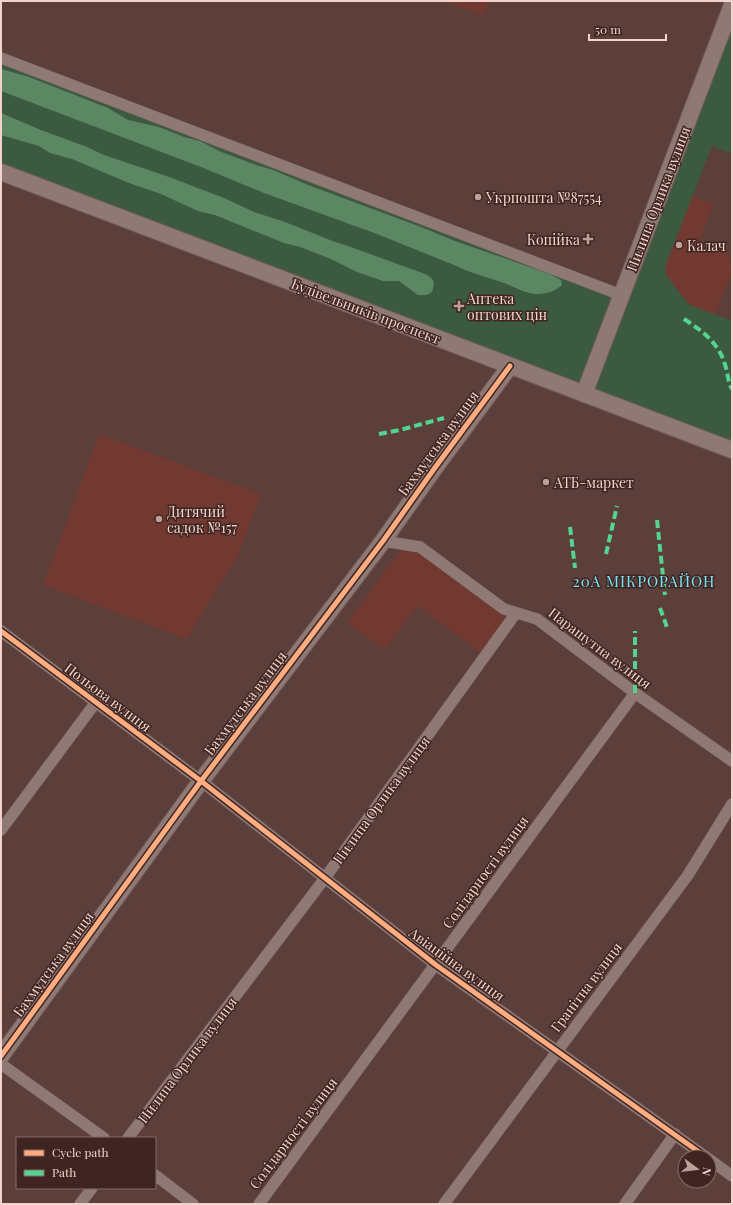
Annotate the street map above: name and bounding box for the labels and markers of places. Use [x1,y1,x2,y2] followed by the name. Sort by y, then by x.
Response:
[485,188,602,207] place label: Укрпошта №87554
[473,192,483,202] marker: Укрпошта №87554
[527,230,580,249] place label: Копійка
[583,234,593,244] marker: Копійка
[687,236,726,255] place label: Калач
[674,240,684,250] marker: Калач
[466,289,548,324] place label: Аптека оптових цін
[454,301,464,311] marker: Аптека оптових цін
[553,473,634,492] place label: АТБ-маркет
[541,477,551,487] marker: АТБ-маркет
[167,502,238,537] place label: Дитячий садок №157
[154,514,164,524] marker: Дитячий садок №157

